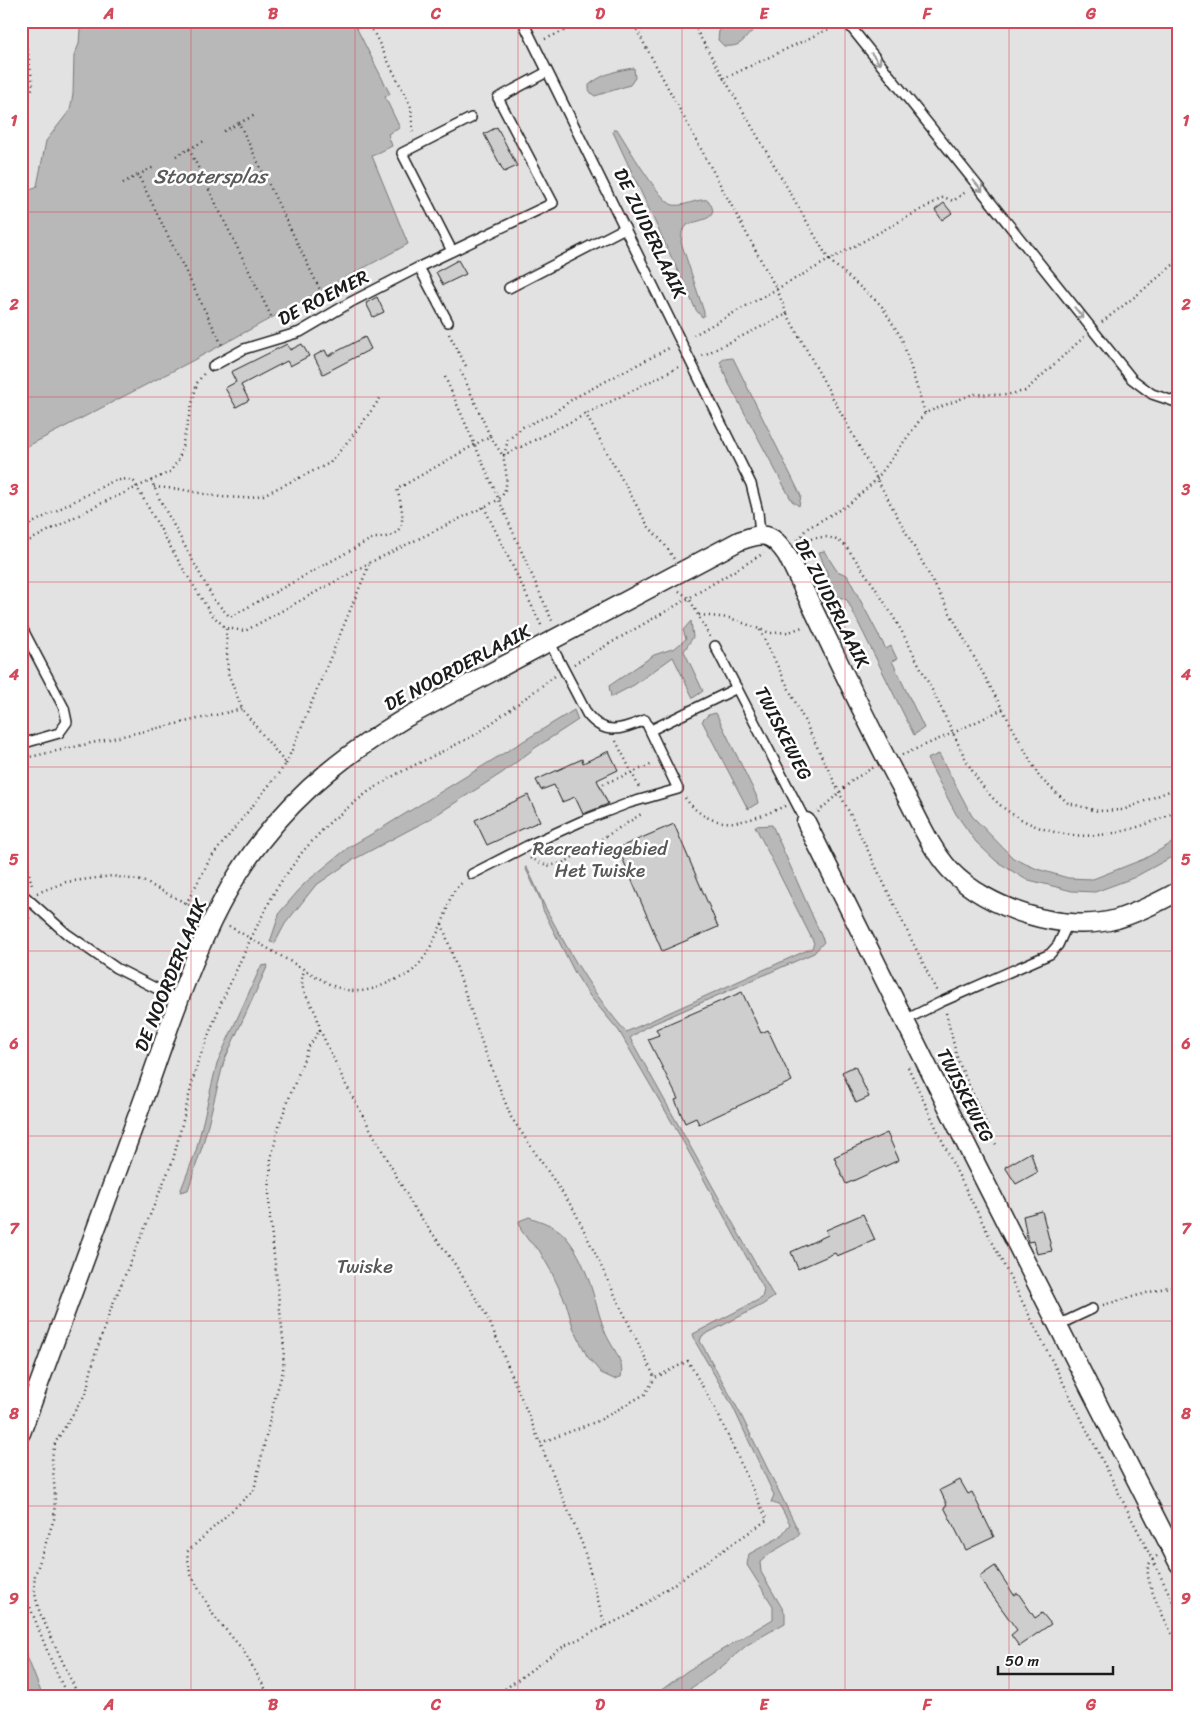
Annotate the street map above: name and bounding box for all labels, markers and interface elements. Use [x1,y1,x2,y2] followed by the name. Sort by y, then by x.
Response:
[103,0,114,28] text: A
[268,0,279,28] text: B
[430,0,442,28] text: C
[595,0,605,28] text: D
[760,0,770,28] text: E
[922,0,933,28] text: F
[1085,0,1097,28] text: G
[871,52,882,65] one-way arrow
[11,106,18,135] text: 1
[1183,106,1190,135] text: 1
[154,159,269,194] water label: Stootersplas
[605,162,697,305] street label: DE ZUIDERLAAIK
[972,179,983,192] one-way arrow
[272,260,375,335] street label: DE ROEMER
[8,290,19,319] text: 2
[1180,290,1191,319] text: 2
[1074,306,1085,319] one-way arrow
[9,475,19,504] text: 3
[1181,475,1191,504] text: 3
[786,532,880,674] street label: DE ZUIDERLAAIK
[378,614,538,720] street label: DE NOORDERLAAIK
[8,660,19,689] text: 4
[1180,660,1191,689] text: 4
[746,680,822,786] street label: TWISKEWEG
[533,832,669,887] park label: Recreatiegebied Het Twiske
[9,845,19,874] text: 5
[1181,845,1191,874] text: 5
[125,892,217,1057] street label: DE NOORDERLAAIK
[8,1029,19,1058] text: 6
[1180,1029,1191,1058] text: 6
[928,1042,1004,1148] street label: TWISKEWEG
[9,1214,20,1243] text: 7
[1181,1214,1192,1243] text: 7
[337,1250,393,1283] park label: Twiske
[8,1399,19,1428] text: 8
[1180,1399,1191,1428] text: 8
[9,1584,19,1613] text: 9
[1181,1584,1191,1613] text: 9
[998,1643,1112,1675] scale bar
[1005,1648,1040,1674] text: 50 m
[103,1690,114,1718] text: A
[268,1690,279,1718] text: B
[430,1690,442,1718] text: C
[595,1690,605,1718] text: D
[760,1690,770,1718] text: E
[922,1690,933,1718] text: F
[1085,1690,1097,1718] text: G

